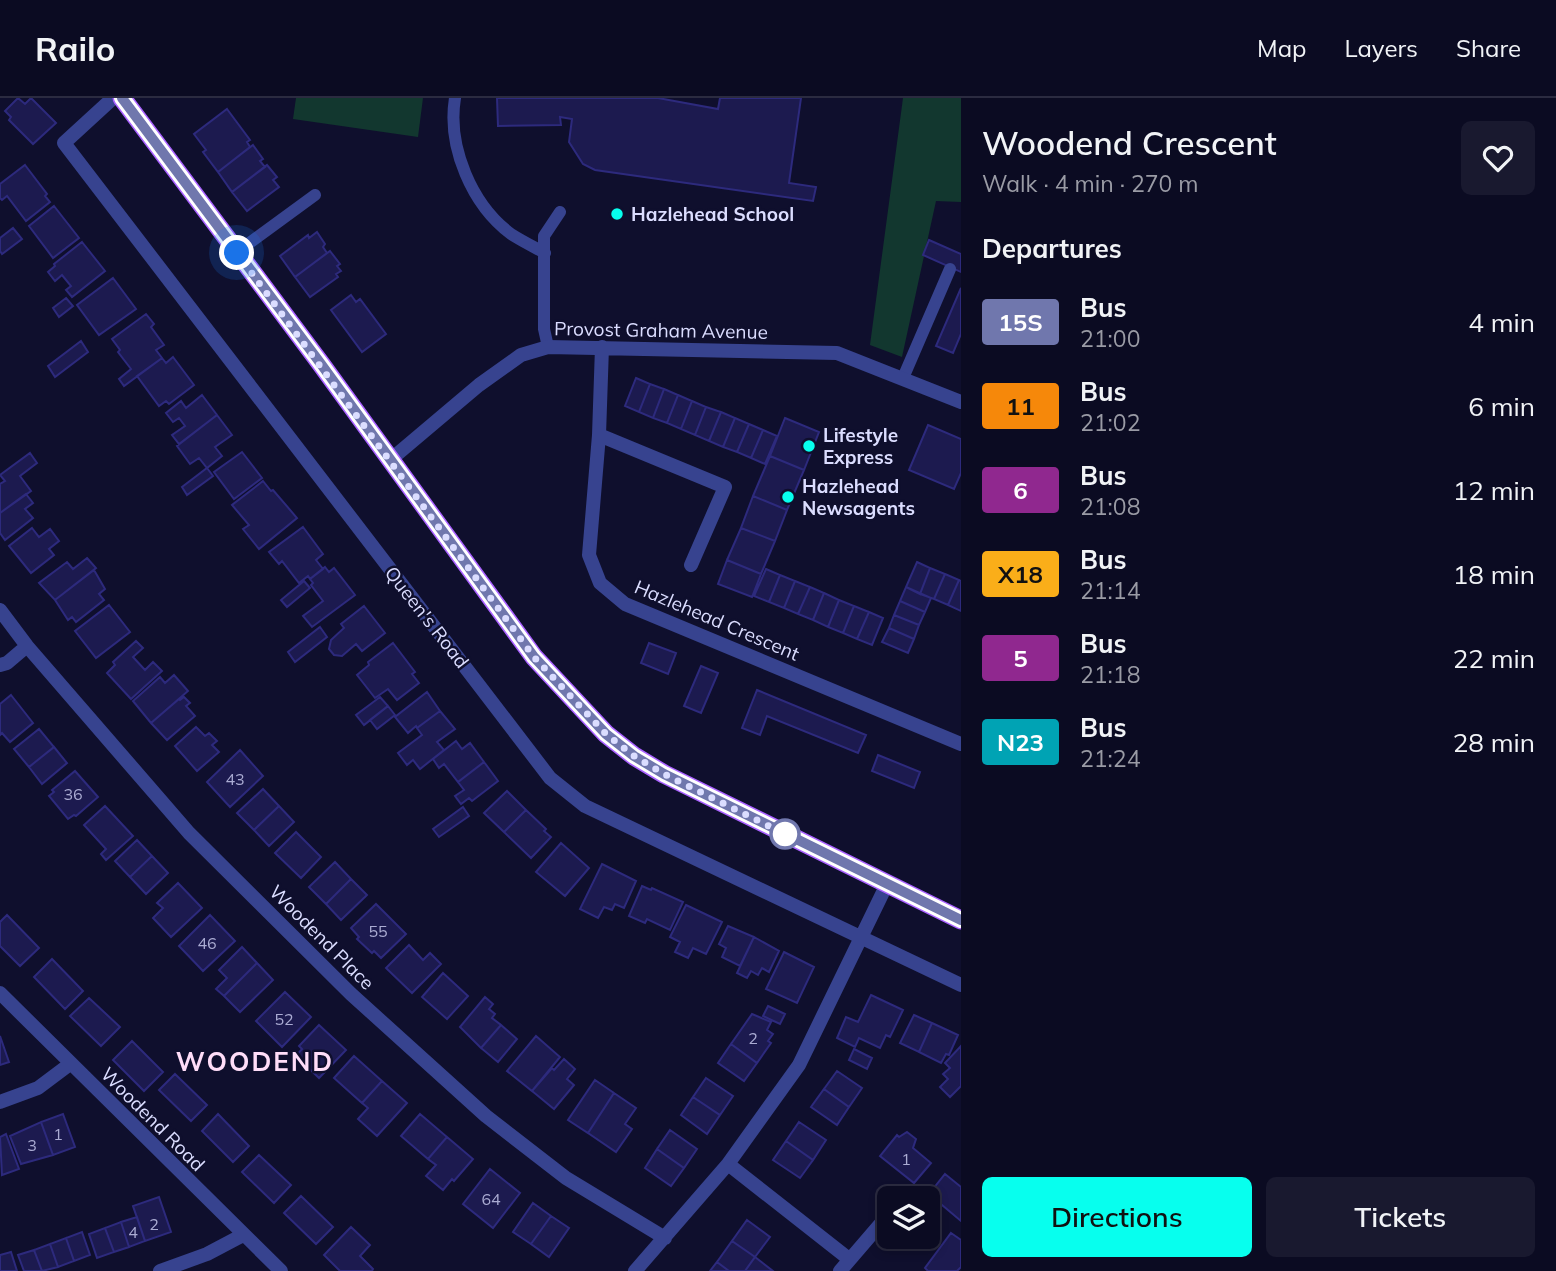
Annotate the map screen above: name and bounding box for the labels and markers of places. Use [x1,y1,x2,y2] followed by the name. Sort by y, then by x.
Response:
[631,202,794,226] place label: Hazlehead School
[609,206,625,222] marker: Hazlehead School
[823,423,898,469] place label: Lifestyle Express
[801,438,817,454] marker: Lifestyle Express
[802,474,915,520] place label: Hazlehead Newsagents
[780,489,796,505] marker: Hazlehead Newsagents
[770,819,800,849] unlabelled marker

